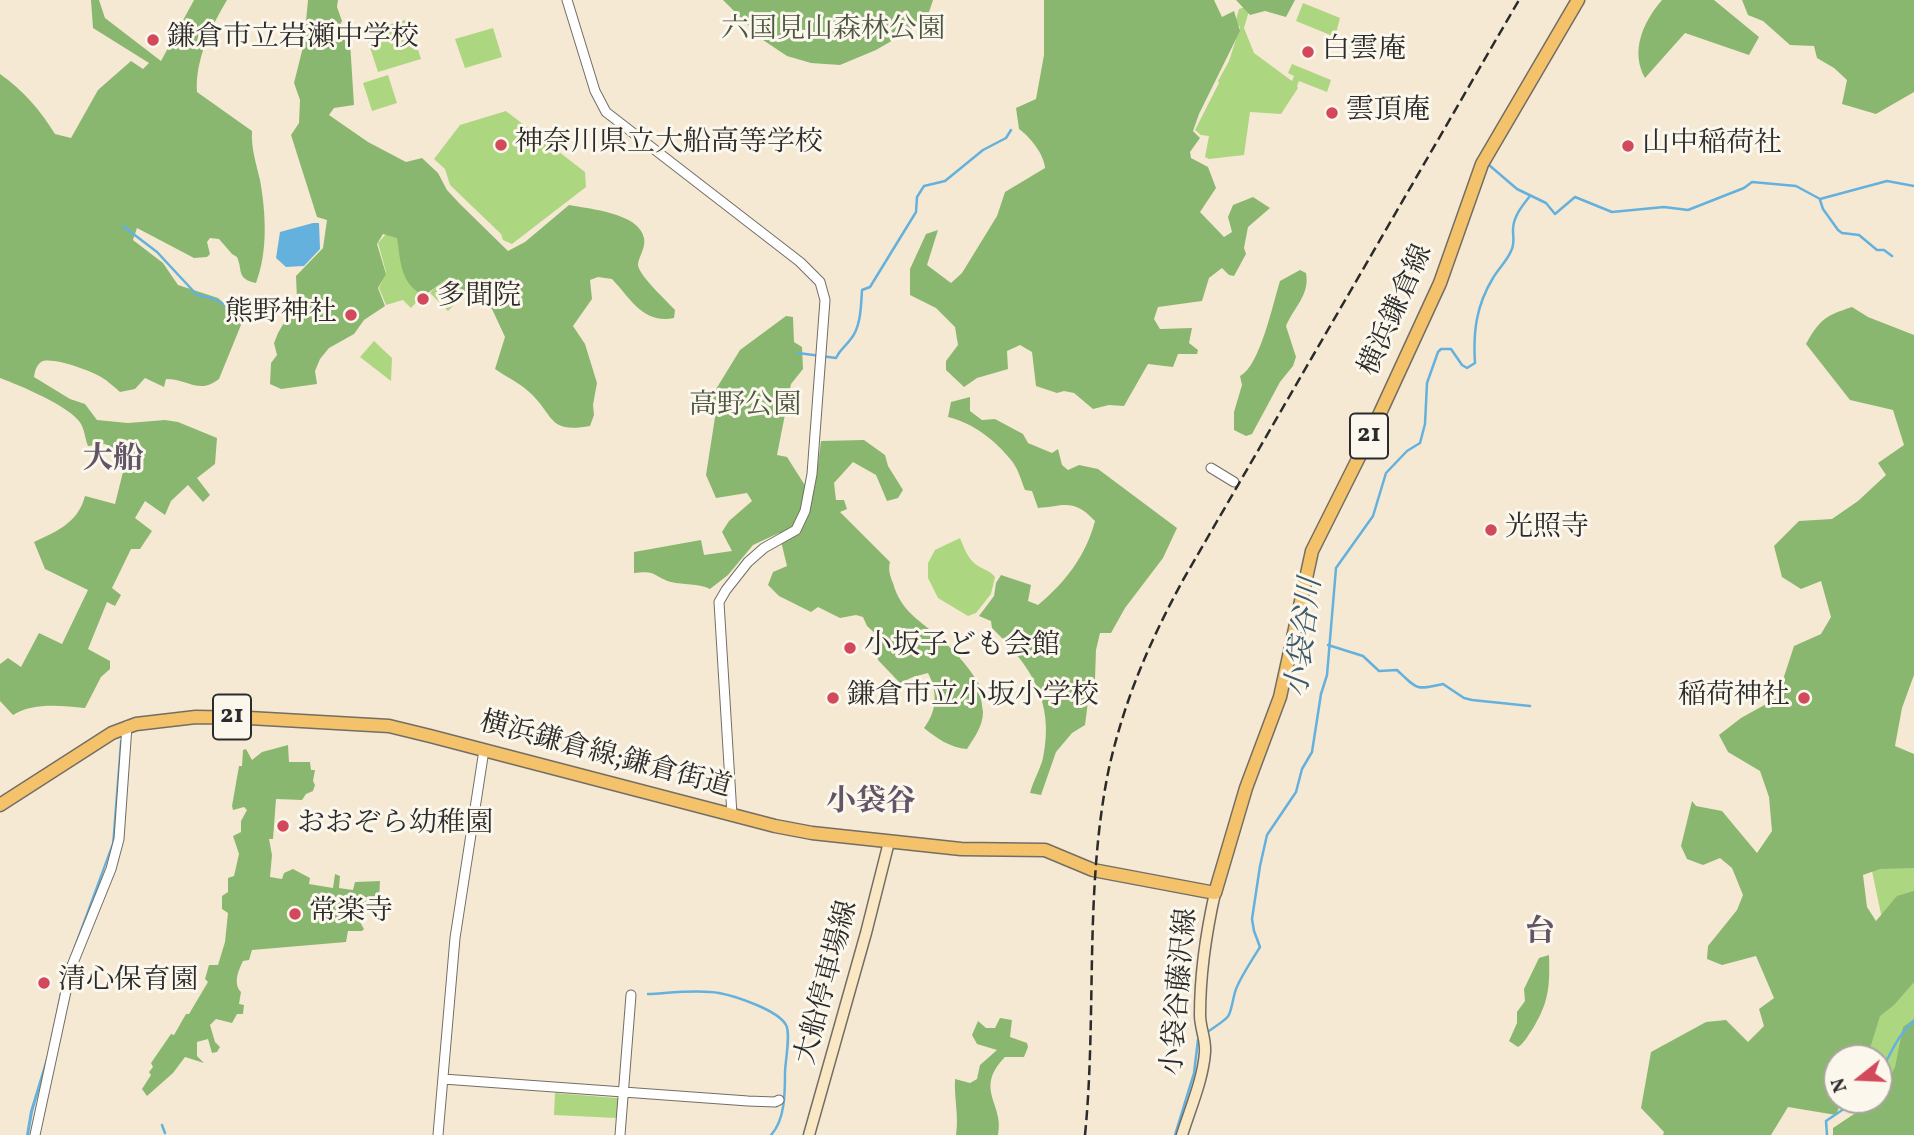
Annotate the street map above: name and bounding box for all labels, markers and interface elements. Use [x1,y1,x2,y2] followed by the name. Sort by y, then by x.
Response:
[721,15,945,49] park label: 六国見山森林公園
[167,23,419,57] place label: 鎌倉市立岩瀬中学校
[145,32,161,48] marker: 鎌倉市立岩瀬中学校
[1322,35,1406,69] place label: 白雲庵
[1300,44,1316,60] marker: 白雲庵
[1346,96,1430,130] place label: 雲頂庵
[1324,105,1340,121] marker: 雲頂庵
[515,128,823,162] place label: 神奈川県立大船高等学校
[1642,129,1782,163] place label: 山中稲荷社
[493,137,509,153] marker: 神奈川県立大船高等学校
[1620,138,1636,154] marker: 山中稲荷社
[1354,240,1442,382] street label: 横浜鎌倉線
[437,282,521,316] place label: 多聞院
[415,291,431,307] marker: 多聞院
[225,298,337,332] place label: 熊野神社
[343,307,359,323] marker: 熊野神社
[689,391,801,425] park label: 高野公園
[1350,414,1388,458] road number: 21
[83,443,143,479] district label: 大船
[1505,513,1589,547] place label: 光照寺
[1483,522,1499,538] marker: 光照寺
[1282,576,1332,700] water label: 小袋谷川
[864,631,1060,665] place label: 小坂子ども会館
[842,640,858,656] marker: 小坂子ども会館
[847,681,1099,715] place label: 鎌倉市立小坂小学校
[1678,681,1790,715] place label: 稲荷神社
[825,690,841,706] marker: 鎌倉市立小坂小学校
[1796,690,1812,706] marker: 稲荷神社
[213,694,251,740] road number: 21
[475,707,735,807] street label: 横浜鎌倉線;鎌倉街道
[826,786,916,822] district label: 小袋谷
[297,809,493,843] place label: おおぞら幼稚園
[275,818,291,834] marker: おおぞら幼稚園
[309,897,393,931] place label: 常楽寺
[791,898,867,1068] street label: 大船停車場線
[287,906,303,922] marker: 常楽寺
[1158,907,1206,1077] street label: 小袋谷藤沢線
[1525,916,1555,952] district label: 台
[58,966,198,1000] place label: 清心保育園
[36,975,52,991] marker: 清心保育園
[1823,1044,1893,1114] north arrow
[1825,1074,1854,1095] text: N

